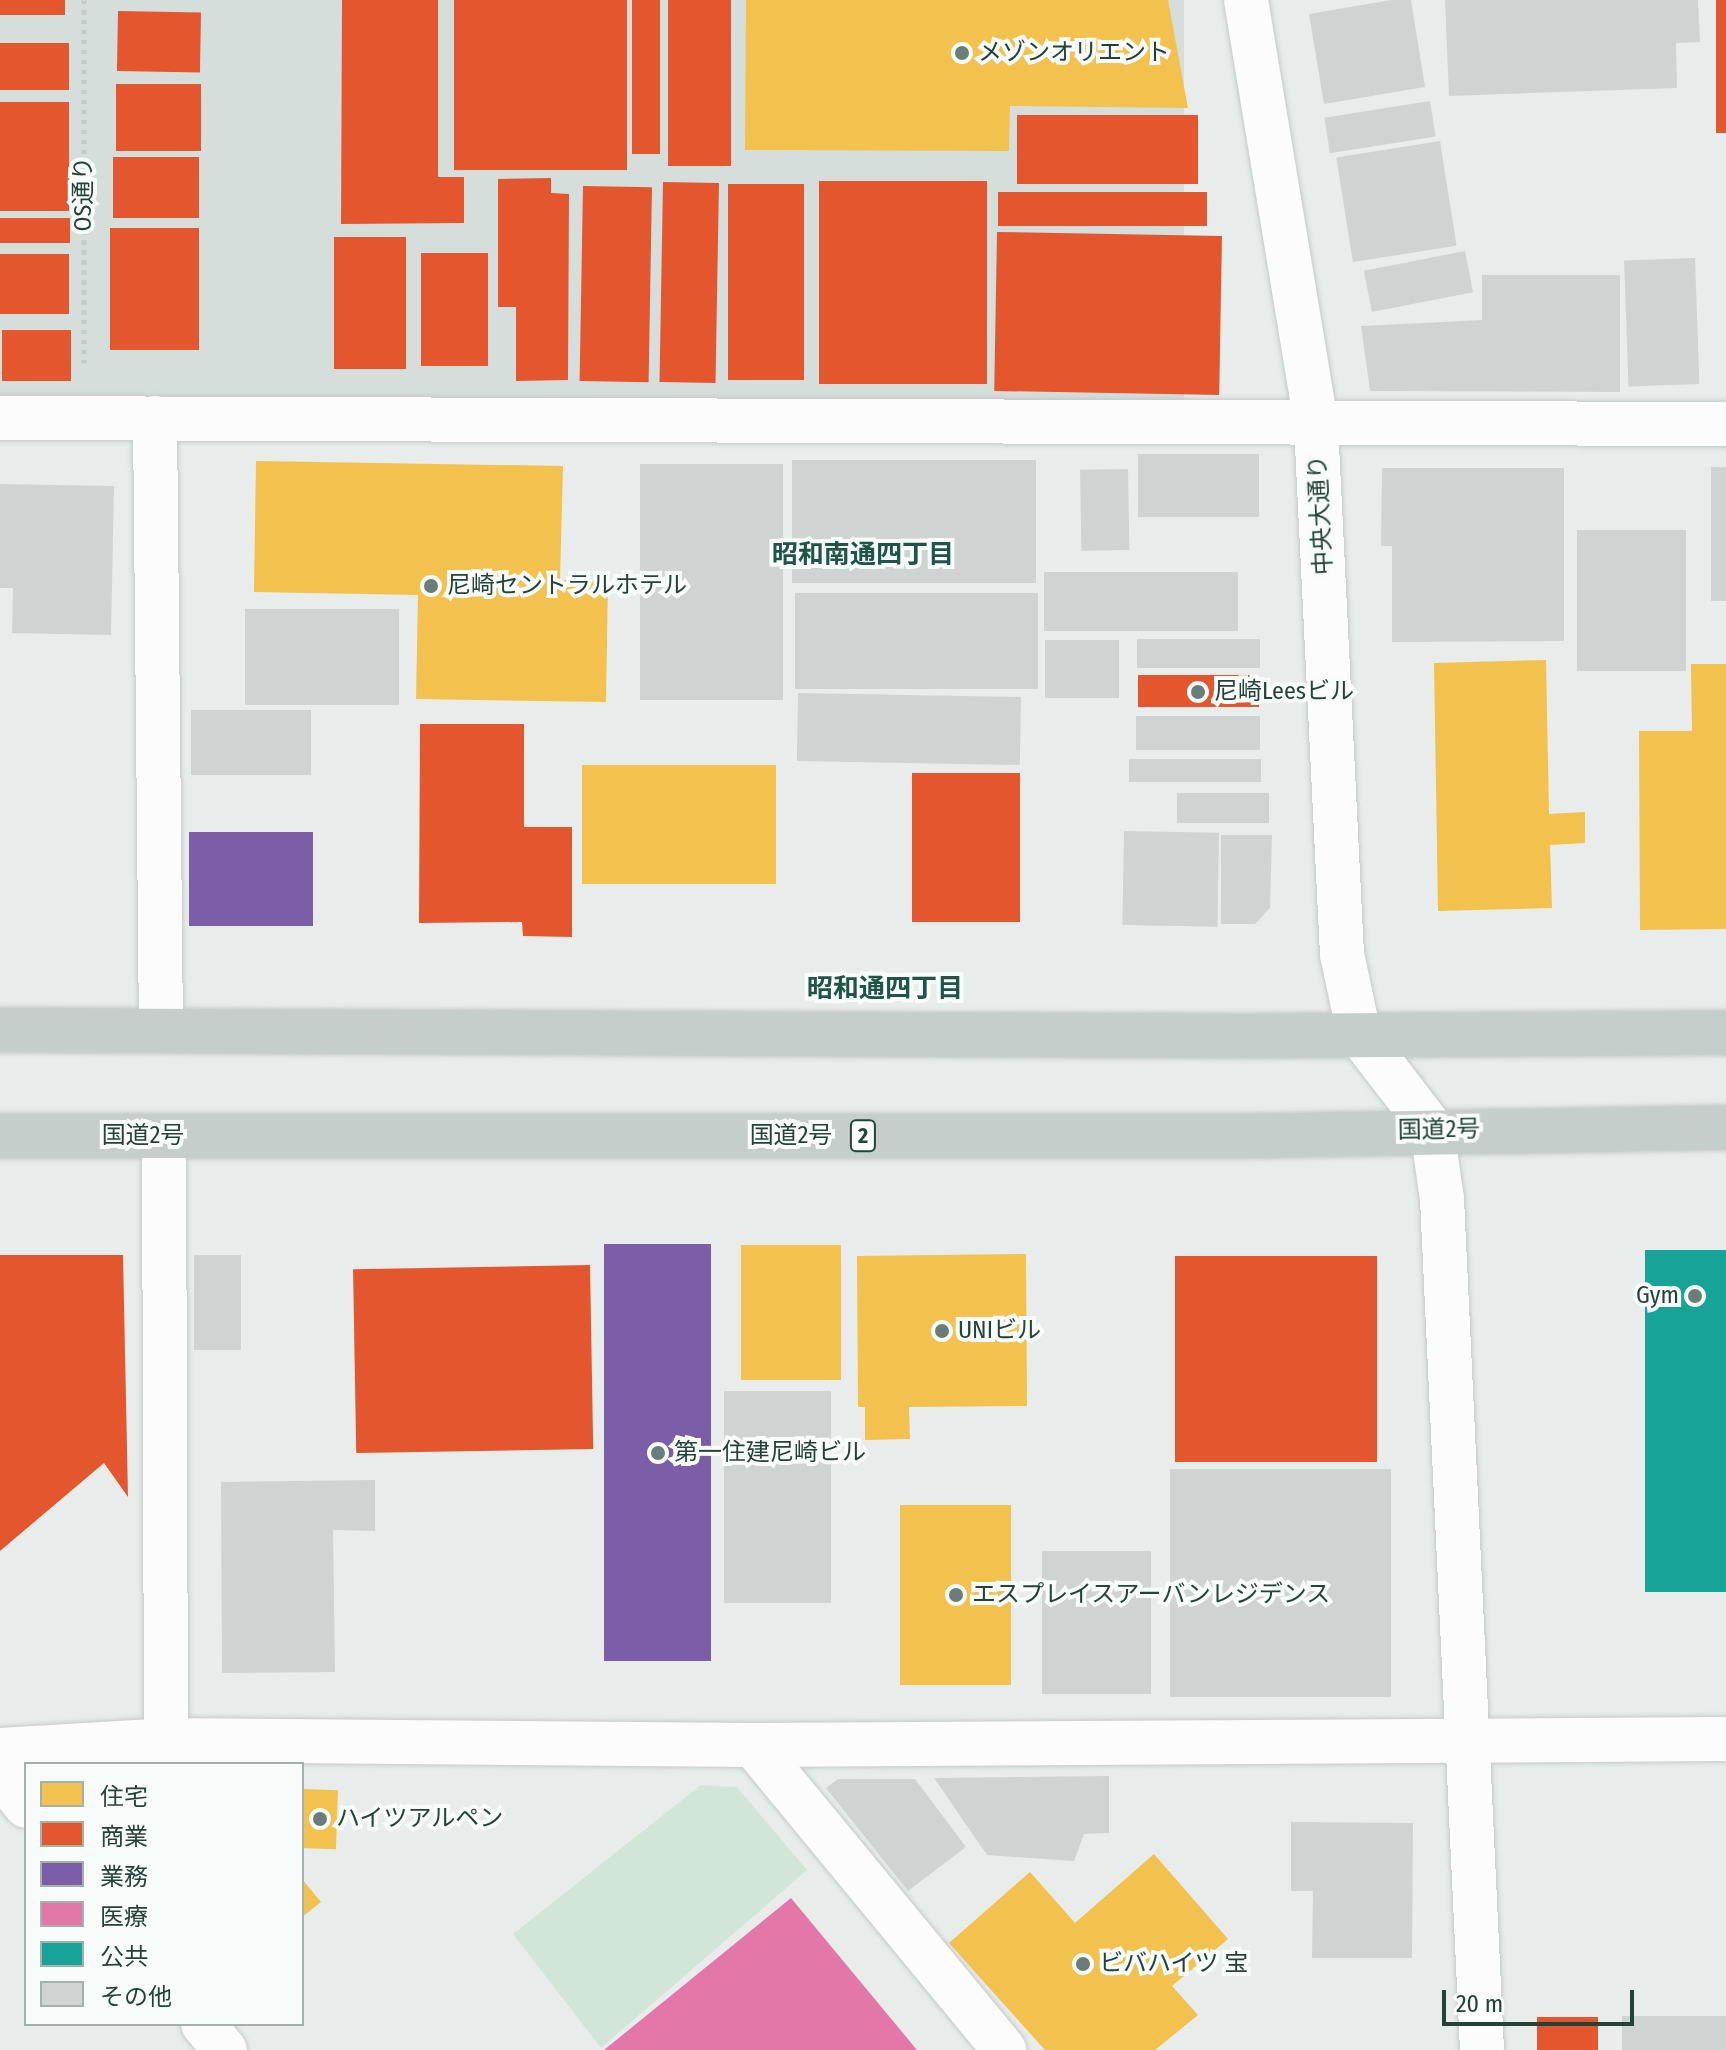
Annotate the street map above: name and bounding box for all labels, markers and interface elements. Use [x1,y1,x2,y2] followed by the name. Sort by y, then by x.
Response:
[978,39,1170,67] place label: メゾンオリエント
[953,44,971,62] marker: メゾンオリエント
[70,157,98,231] street label: OS通り
[1303,454,1339,576] street label: 中央大通り
[772,539,954,571] district label: 昭和南通四丁目
[447,572,687,600] place label: 尼崎セントラルホテル
[422,577,440,595] marker: 尼崎セントラルホテル
[1214,678,1354,706] place label: 尼崎Leesビル
[1189,683,1207,701] marker: 尼崎Leesビル
[807,973,963,1005] district label: 昭和通四丁目
[1397,1115,1481,1145] street label: 国道2号
[849,1118,877,1154] road number: 2
[102,1122,184,1150] street label: 国道2号
[750,1122,832,1150] street label: 国道2号
[1636,1282,1679,1310] place label: Gym
[1686,1287,1704,1305] marker: Gym
[958,1317,1041,1345] place label: UNIビル
[933,1322,951,1340] marker: UNIビル
[674,1439,866,1467] place label: 第一住建尼崎ビル
[649,1444,667,1462] marker: 第一住建尼崎ビル
[972,1581,1331,1609] place label: エスプレイスアーバンレジデンス
[947,1586,965,1604] marker: エスプレイスアーバンレジデンス
[24,1762,304,2026] legend
[100,1783,148,1811] text: 住宅
[336,1805,504,1833] place label: ハイツアルペン
[311,1810,329,1828] marker: ハイツアルペン
[100,1823,148,1851] text: 商業
[100,1863,148,1891] text: 業務
[100,1903,148,1931] text: 医療
[100,1943,148,1971] text: 公共
[1099,1950,1249,1978] place label: ビバハイツ 宝
[1074,1955,1092,1973] marker: ビバハイツ 宝
[1446,1974,1638,2024] scale bar
[100,1983,172,2011] text: その他
[1456,1990,1503,2018] text: 20 m

